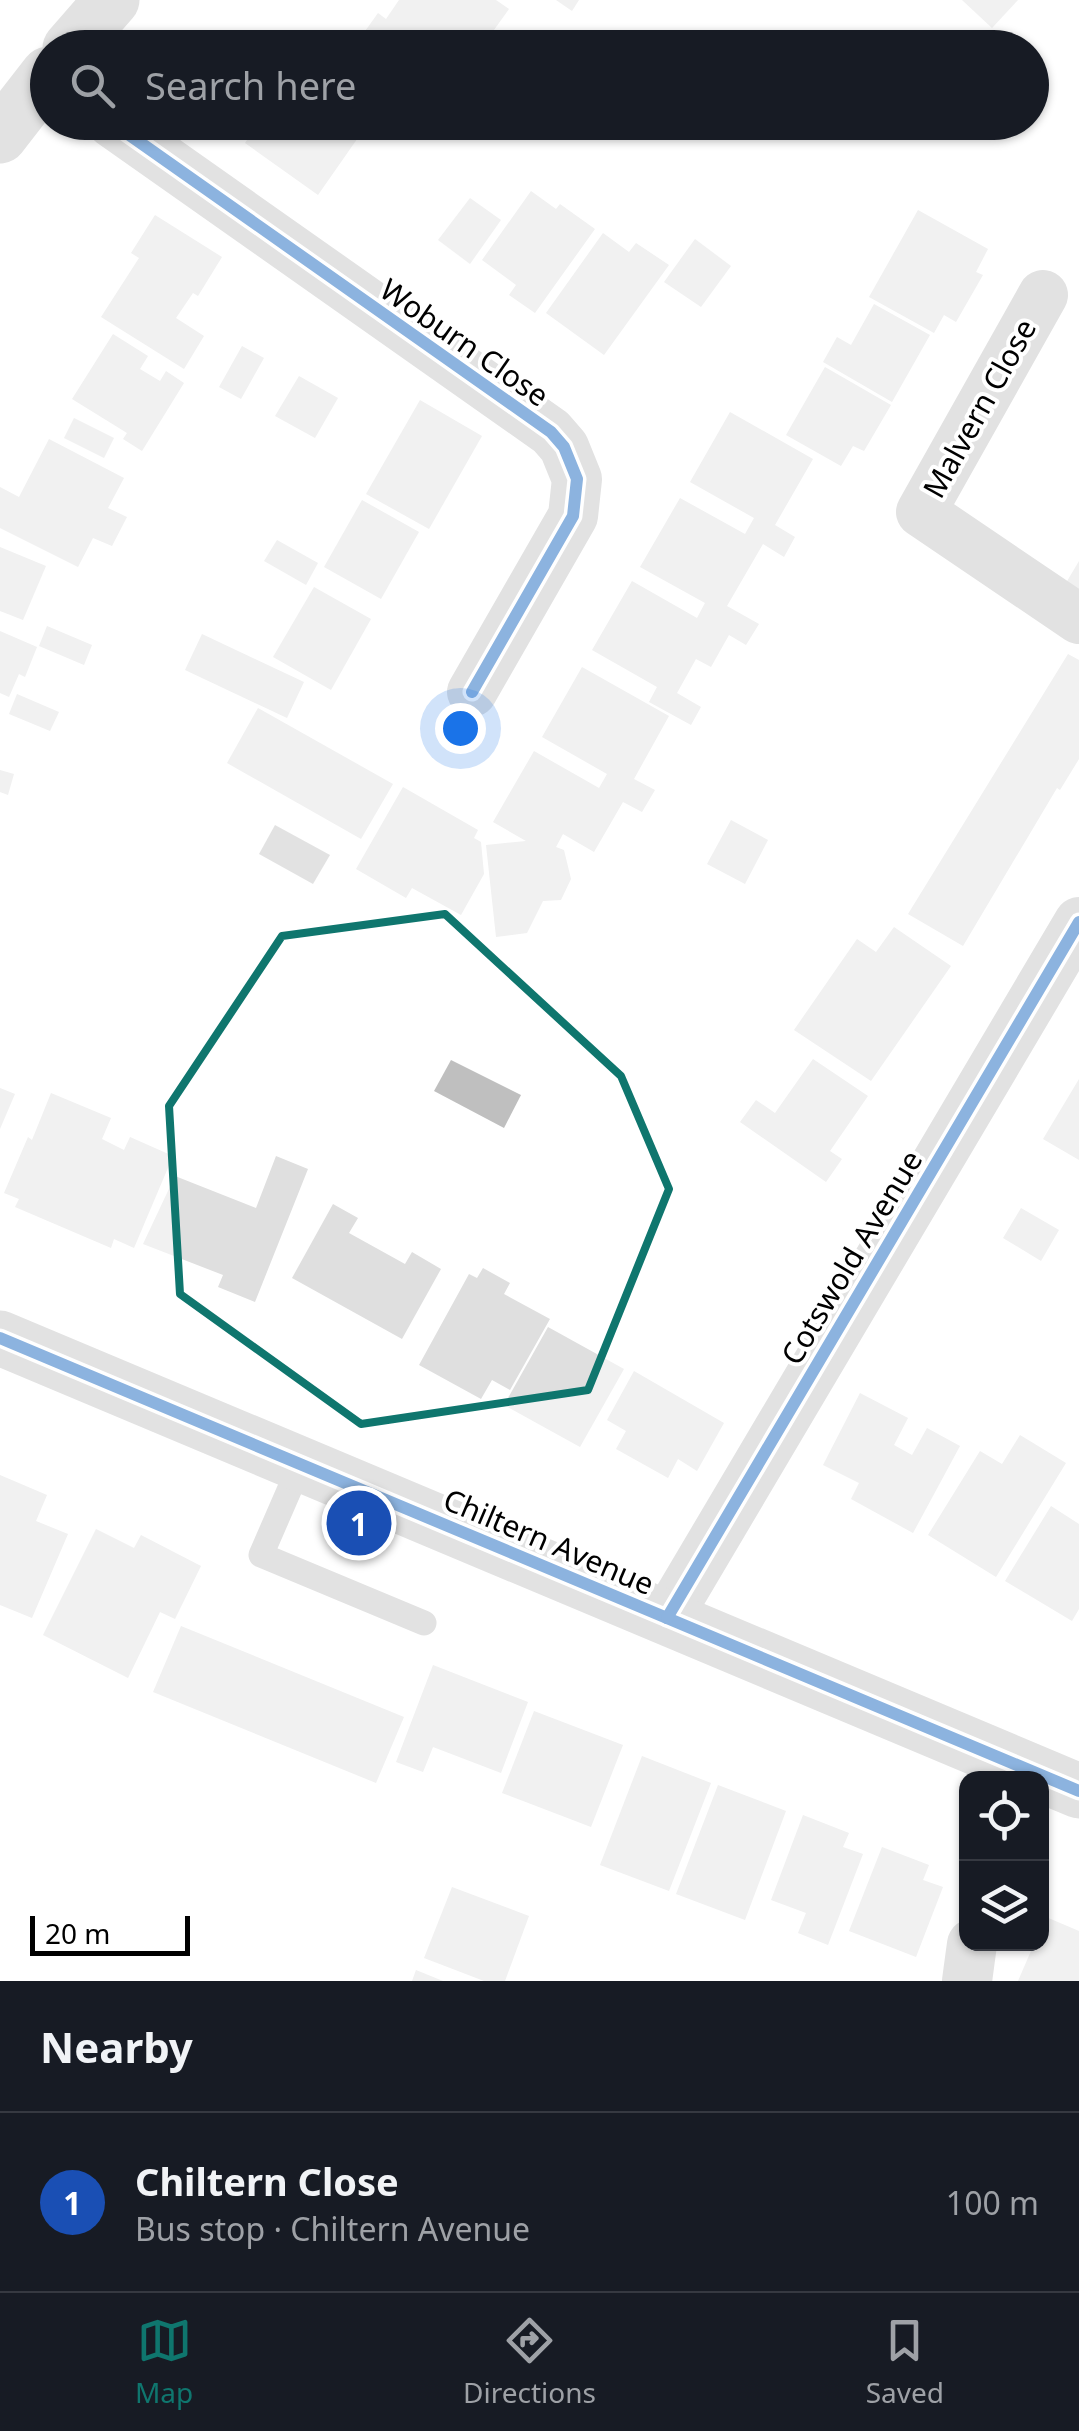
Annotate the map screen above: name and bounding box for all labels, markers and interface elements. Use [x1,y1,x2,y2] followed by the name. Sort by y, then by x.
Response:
[30,30,1049,140] search box
[65,58,120,113] icon: search
[145,59,356,111] text: Search here
[372,269,558,415] street label: Woburn Close
[913,311,1045,505] street label: Malvern Close
[435,703,486,754] your location
[771,1142,931,1372] street label: Cotswold Avenue
[438,1478,660,1604] street label: Chiltern Avenue
[326,1486,392,1560] pin: 1
[959,1771,1049,1951] map controls
[959,1771,1049,1861] button: locate
[959,1861,1049,1951] button: layers
[30,1911,190,1956] scale bar
[45,1914,111,1952] text: 20 m
[40,2018,193,2075] text: Nearby
[135,2155,399,2207] text: Chiltern Close
[63,2181,82,2224] text: 1
[946,2181,1039,2224] text: 100 m
[135,2207,530,2250] text: Bus stop · Chiltern Avenue
[135,2313,193,2411] tab: Map
[463,2313,596,2411] tab: Directions
[866,2313,944,2411] tab: Saved

